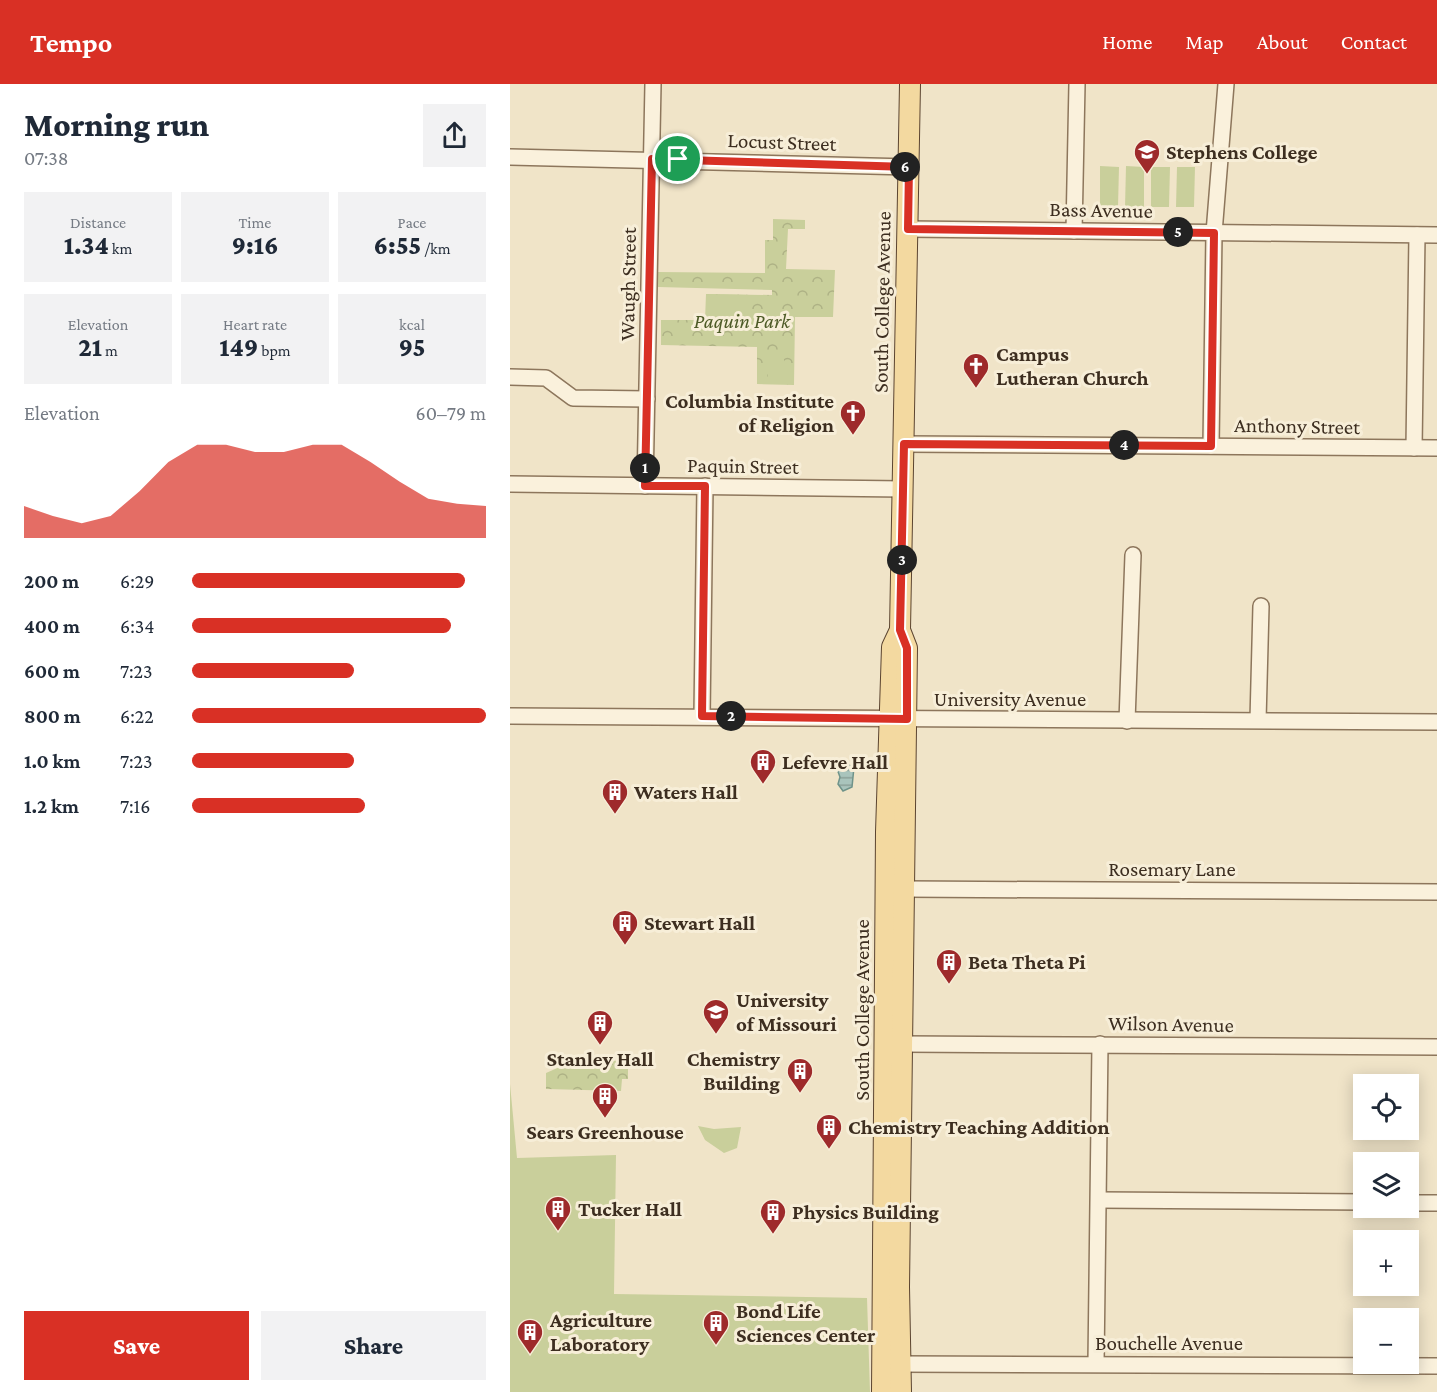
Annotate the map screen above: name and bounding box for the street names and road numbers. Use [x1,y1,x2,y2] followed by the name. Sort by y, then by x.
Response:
[727,128,838,156] street label: Locust Street
[1049,197,1153,223] street label: Bass Avenue
[868,211,896,393] street label: South College Avenue
[615,226,641,341] street label: Waugh Street
[1234,413,1361,439] street label: Anthony Street
[687,453,800,479] street label: Paquin Street
[934,687,1086,711] street label: University Avenue
[1108,857,1236,881] street label: Rosemary Lane
[850,919,874,1101] street label: South College Avenue
[1108,1011,1234,1037] street label: Wilson Avenue
[1095,1331,1243,1355] street label: Bouchelle Avenue

